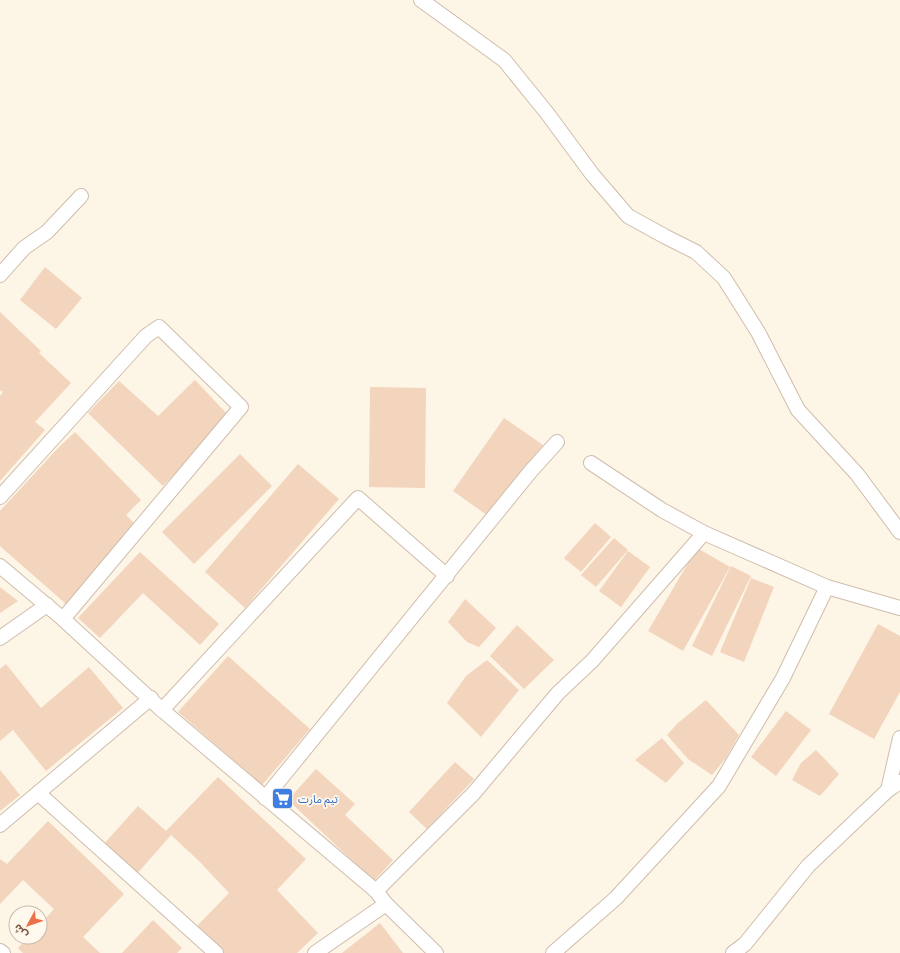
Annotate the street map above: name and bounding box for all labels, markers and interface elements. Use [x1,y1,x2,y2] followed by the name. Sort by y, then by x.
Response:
[269,786,295,812] supermarket icon: تيم مارت
[298,791,338,808] place label: تيم مارت
[8,905,48,945] north arrow
[9,921,31,942] text: ش

